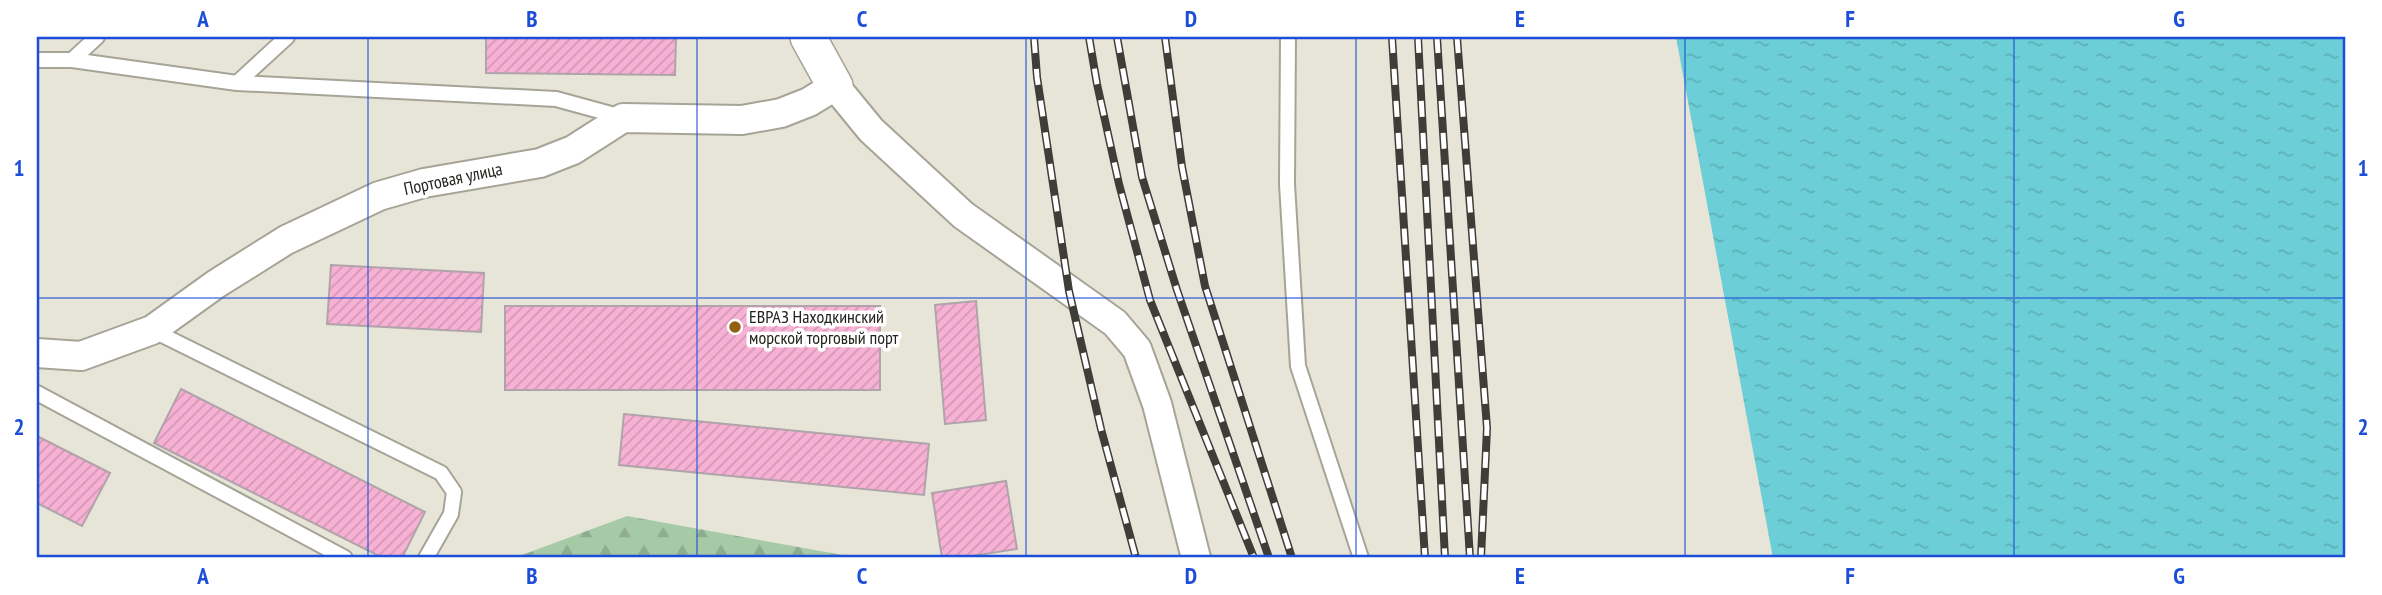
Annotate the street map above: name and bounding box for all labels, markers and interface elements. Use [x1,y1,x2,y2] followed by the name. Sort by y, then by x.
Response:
[196,4,209,33] text: A
[526,4,538,33] text: B
[857,4,868,33] text: C
[1185,4,1197,33] text: D
[1515,4,1525,33] text: E
[1845,4,1855,33] text: F
[2173,4,2185,33] text: G
[14,153,25,182] text: 1
[2358,153,2369,182] text: 1
[401,157,504,200] street label: Портовая улица
[749,305,899,349] place label: ЕВРАЗ Находкинский морской торговый порт
[727,319,743,335] marker: ЕВРАЗ Находкинский морской торговый порт
[14,412,25,441] text: 2
[2358,412,2369,441] text: 2
[196,561,209,590] text: A
[526,561,538,590] text: B
[857,561,868,590] text: C
[1185,561,1197,590] text: D
[1515,561,1525,590] text: E
[1845,561,1855,590] text: F
[2173,561,2185,590] text: G

